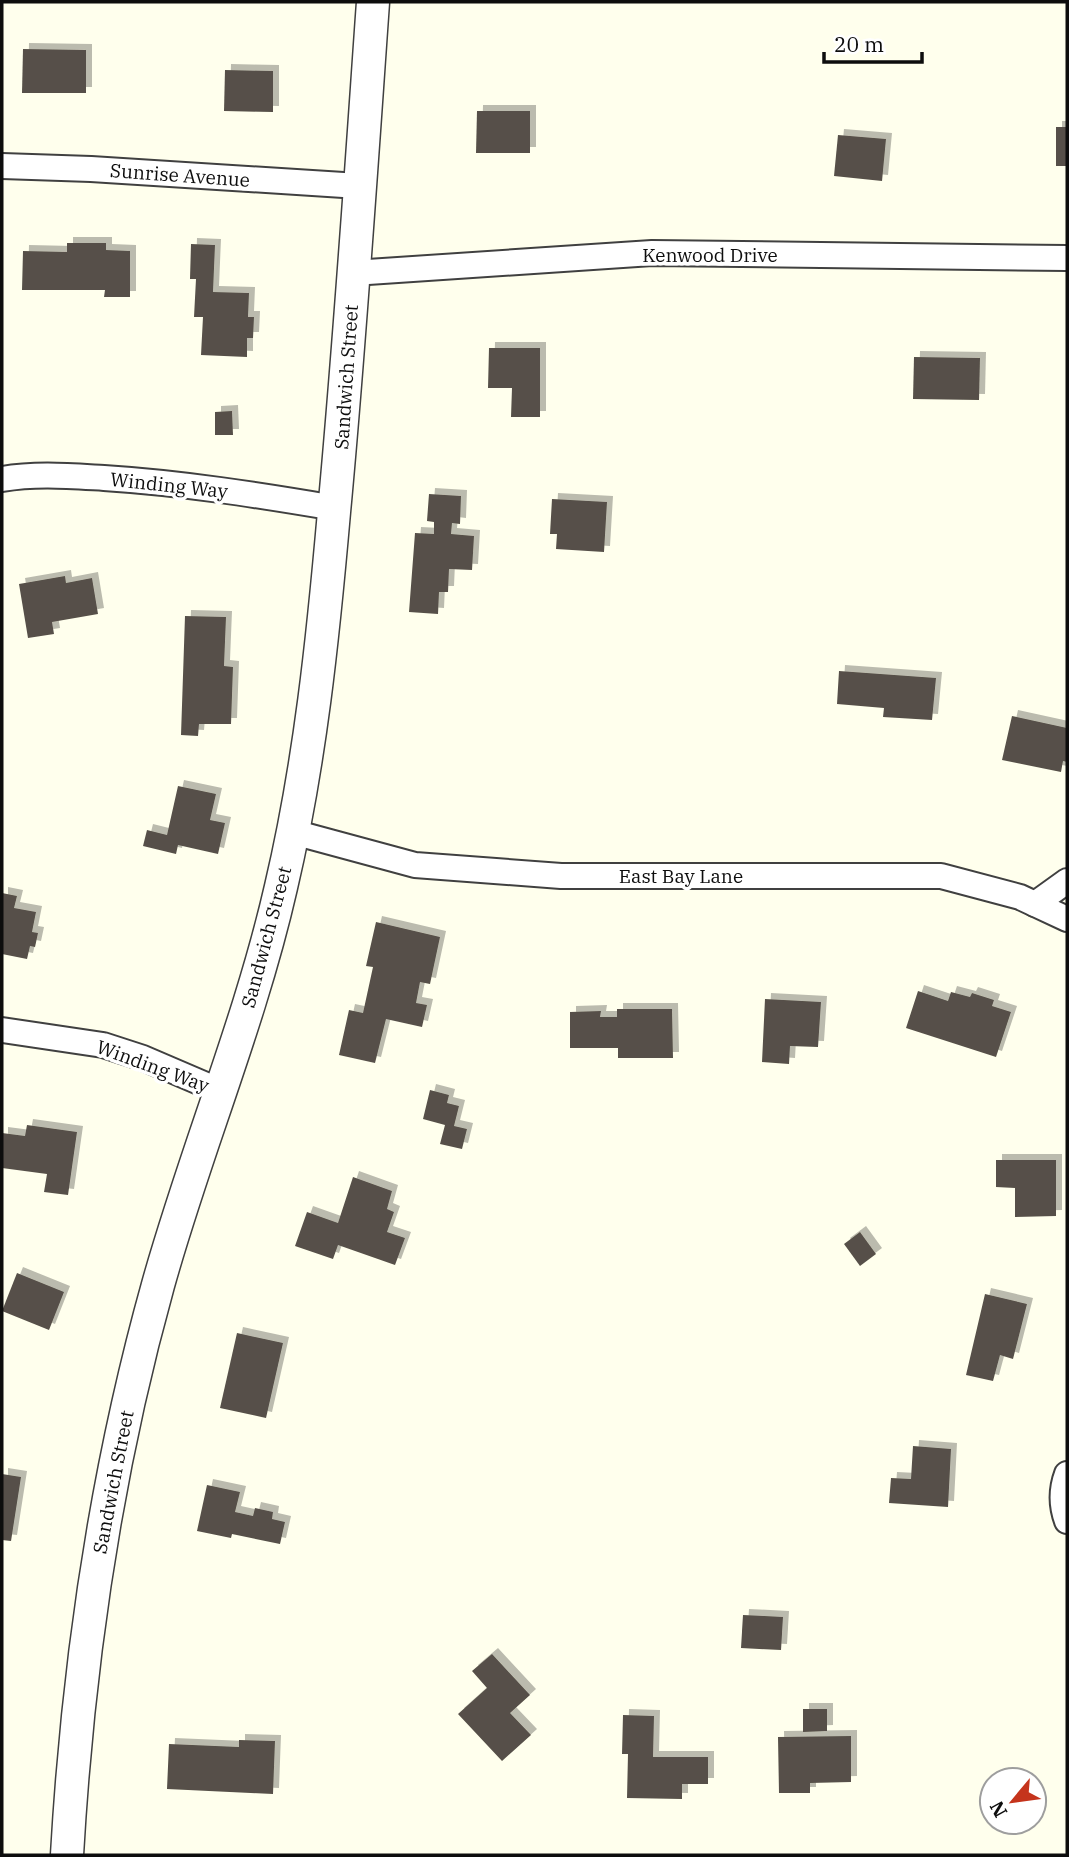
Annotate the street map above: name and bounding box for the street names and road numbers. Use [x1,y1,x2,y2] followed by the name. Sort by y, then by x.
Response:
[109,158,251,192] street label: Sunrise Avenue
[642,243,778,267] street label: Kenwood Drive
[329,303,363,450] street label: Sandwich Street
[109,467,230,503] street label: Winding Way
[236,863,296,1010] street label: Sandwich Street
[619,864,743,888] street label: East Bay Lane
[93,1035,213,1098] street label: Winding Way
[87,1408,139,1556] street label: Sandwich Street

